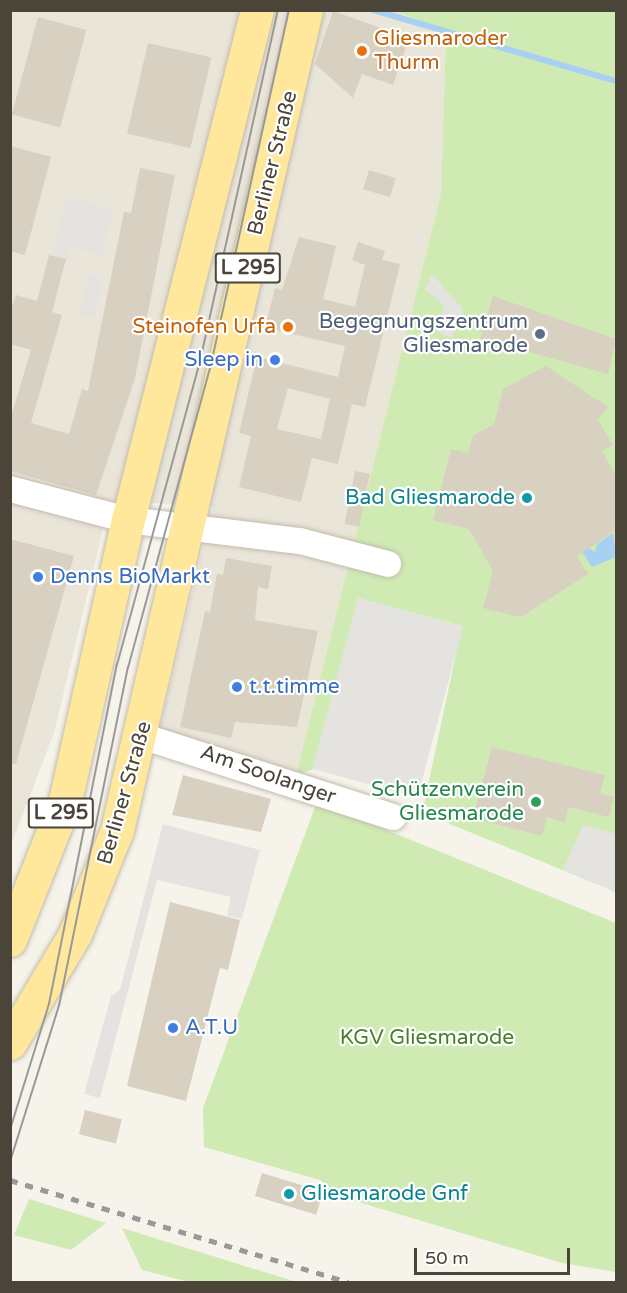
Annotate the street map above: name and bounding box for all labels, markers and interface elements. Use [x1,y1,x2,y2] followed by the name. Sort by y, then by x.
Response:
[374,26,507,76] place label: Gliesmaroder Thurm
[355,44,369,58] marker: Gliesmaroder Thurm
[243,88,303,238] street label: Berliner Straße
[214,251,282,285] road number: L 295
[319,309,528,359] place label: Begegnungszentrum Gliesmarode
[132,314,276,340] place label: Steinofen Urfa
[281,320,295,334] marker: Steinofen Urfa
[533,327,547,341] marker: Begegnungszentrum Gliesmarode
[185,347,263,373] place label: Sleep in
[268,353,282,367] marker: Sleep in
[345,485,515,511] place label: Bad Gliesmarode
[520,491,534,505] marker: Bad Gliesmarode
[50,564,210,590] place label: Denns BioMarkt
[31,570,45,584] marker: Denns BioMarkt
[249,674,340,700] place label: t.t.timme
[230,680,244,694] marker: t.t.timme
[92,718,158,868] street label: Berliner Straße
[197,740,339,810] street label: Am Soolanger
[371,777,524,827] place label: Schützenverein Gliesmarode
[529,795,543,809] marker: Schützenverein Gliesmarode
[26,796,96,830] road number: L 295
[185,1015,238,1041] place label: A.T.U
[166,1021,180,1035] marker: A.T.U
[340,1025,514,1051] park label: KGV Gliesmarode
[301,1181,468,1207] place label: Gliesmarode Gnf
[282,1187,296,1201] marker: Gliesmarode Gnf
[417,1236,573,1274] scale bar
[425,1247,469,1269] text: 50 m

